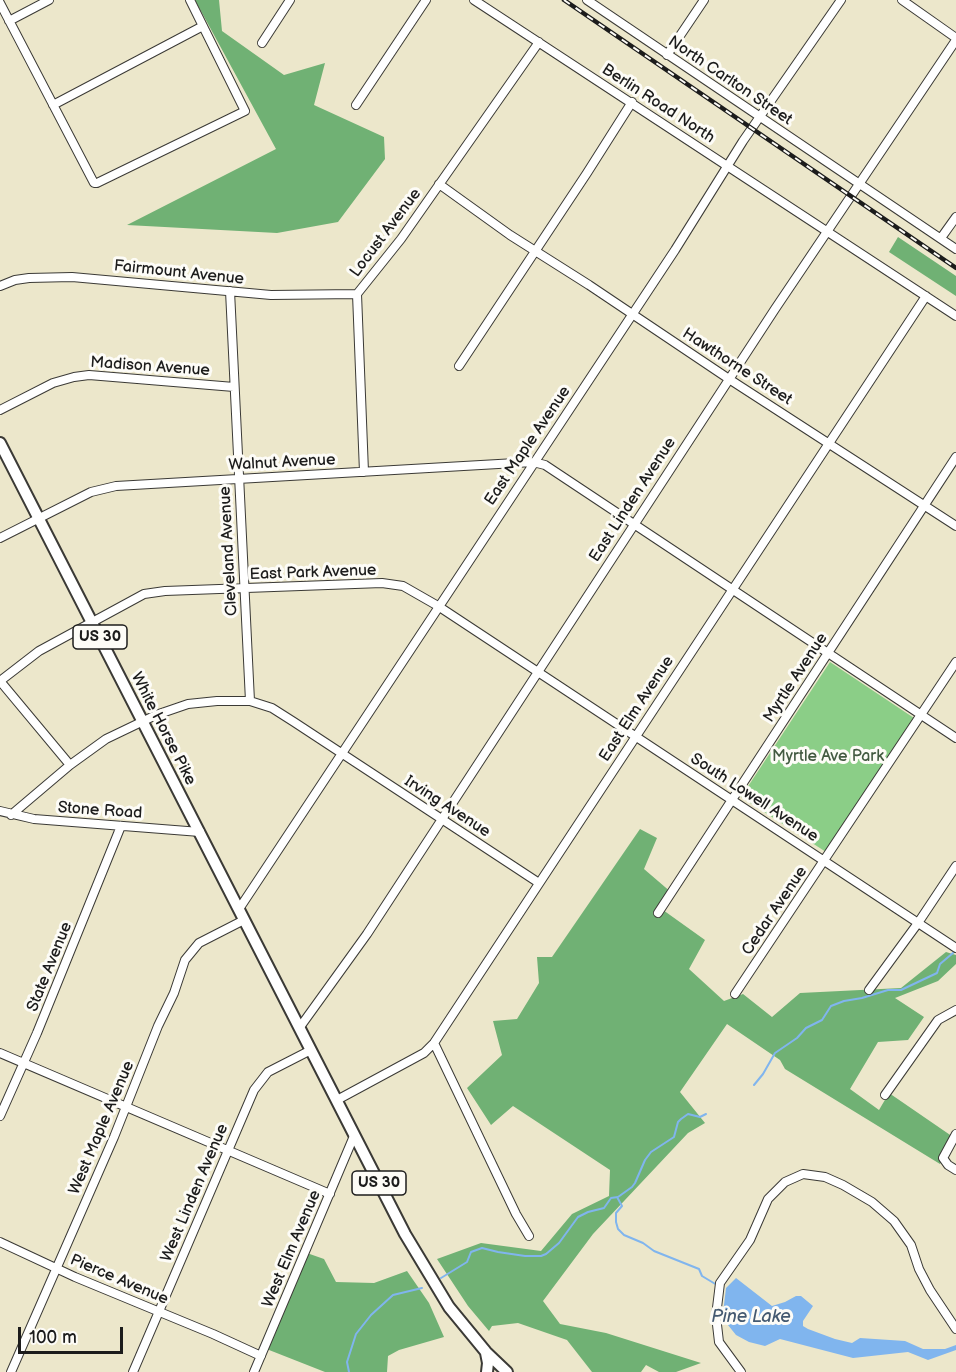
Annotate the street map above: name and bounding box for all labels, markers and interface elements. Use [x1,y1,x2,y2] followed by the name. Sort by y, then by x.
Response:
[664,32,796,130] street label: North Carlton Street
[598,60,718,148] street label: Berlin Road North
[346,185,426,281] street label: Locust Avenue
[113,257,245,289] street label: Fairmount Avenue
[679,324,795,410] street label: Hawthorne Street
[90,353,210,381] street label: Madison Avenue
[481,383,575,509] street label: East Maple Avenue
[586,434,680,566] street label: East Linden Avenue
[228,451,336,475] street label: Walnut Avenue
[216,486,242,616] street label: Cleveland Avenue
[249,561,377,585] street label: East Park Avenue
[73,625,127,649] road number: US 30
[760,630,832,726] street label: Myrtle Avenue
[596,653,678,765] street label: East Elm Avenue
[126,669,200,789] street label: White Horse Pike
[772,747,884,767] park label: Myrtle Ave Park
[686,749,822,847] street label: South Lowell Avenue
[400,772,494,842] street label: Irving Avenue
[57,798,143,824] street label: Stone Road
[738,863,812,959] street label: Cedar Avenue
[23,919,77,1015] street label: State Avenue
[65,1058,139,1198] street label: West Maple Avenue
[157,1121,233,1265] street label: West Linden Avenue
[352,1171,406,1195] road number: US 30
[259,1187,325,1311] street label: West Elm Avenue
[67,1251,171,1309] street label: Pierce Avenue
[711,1306,791,1328] water label: Pine Lake
[21,1315,126,1353] scale bar
[29,1327,77,1348] text: 100 m

